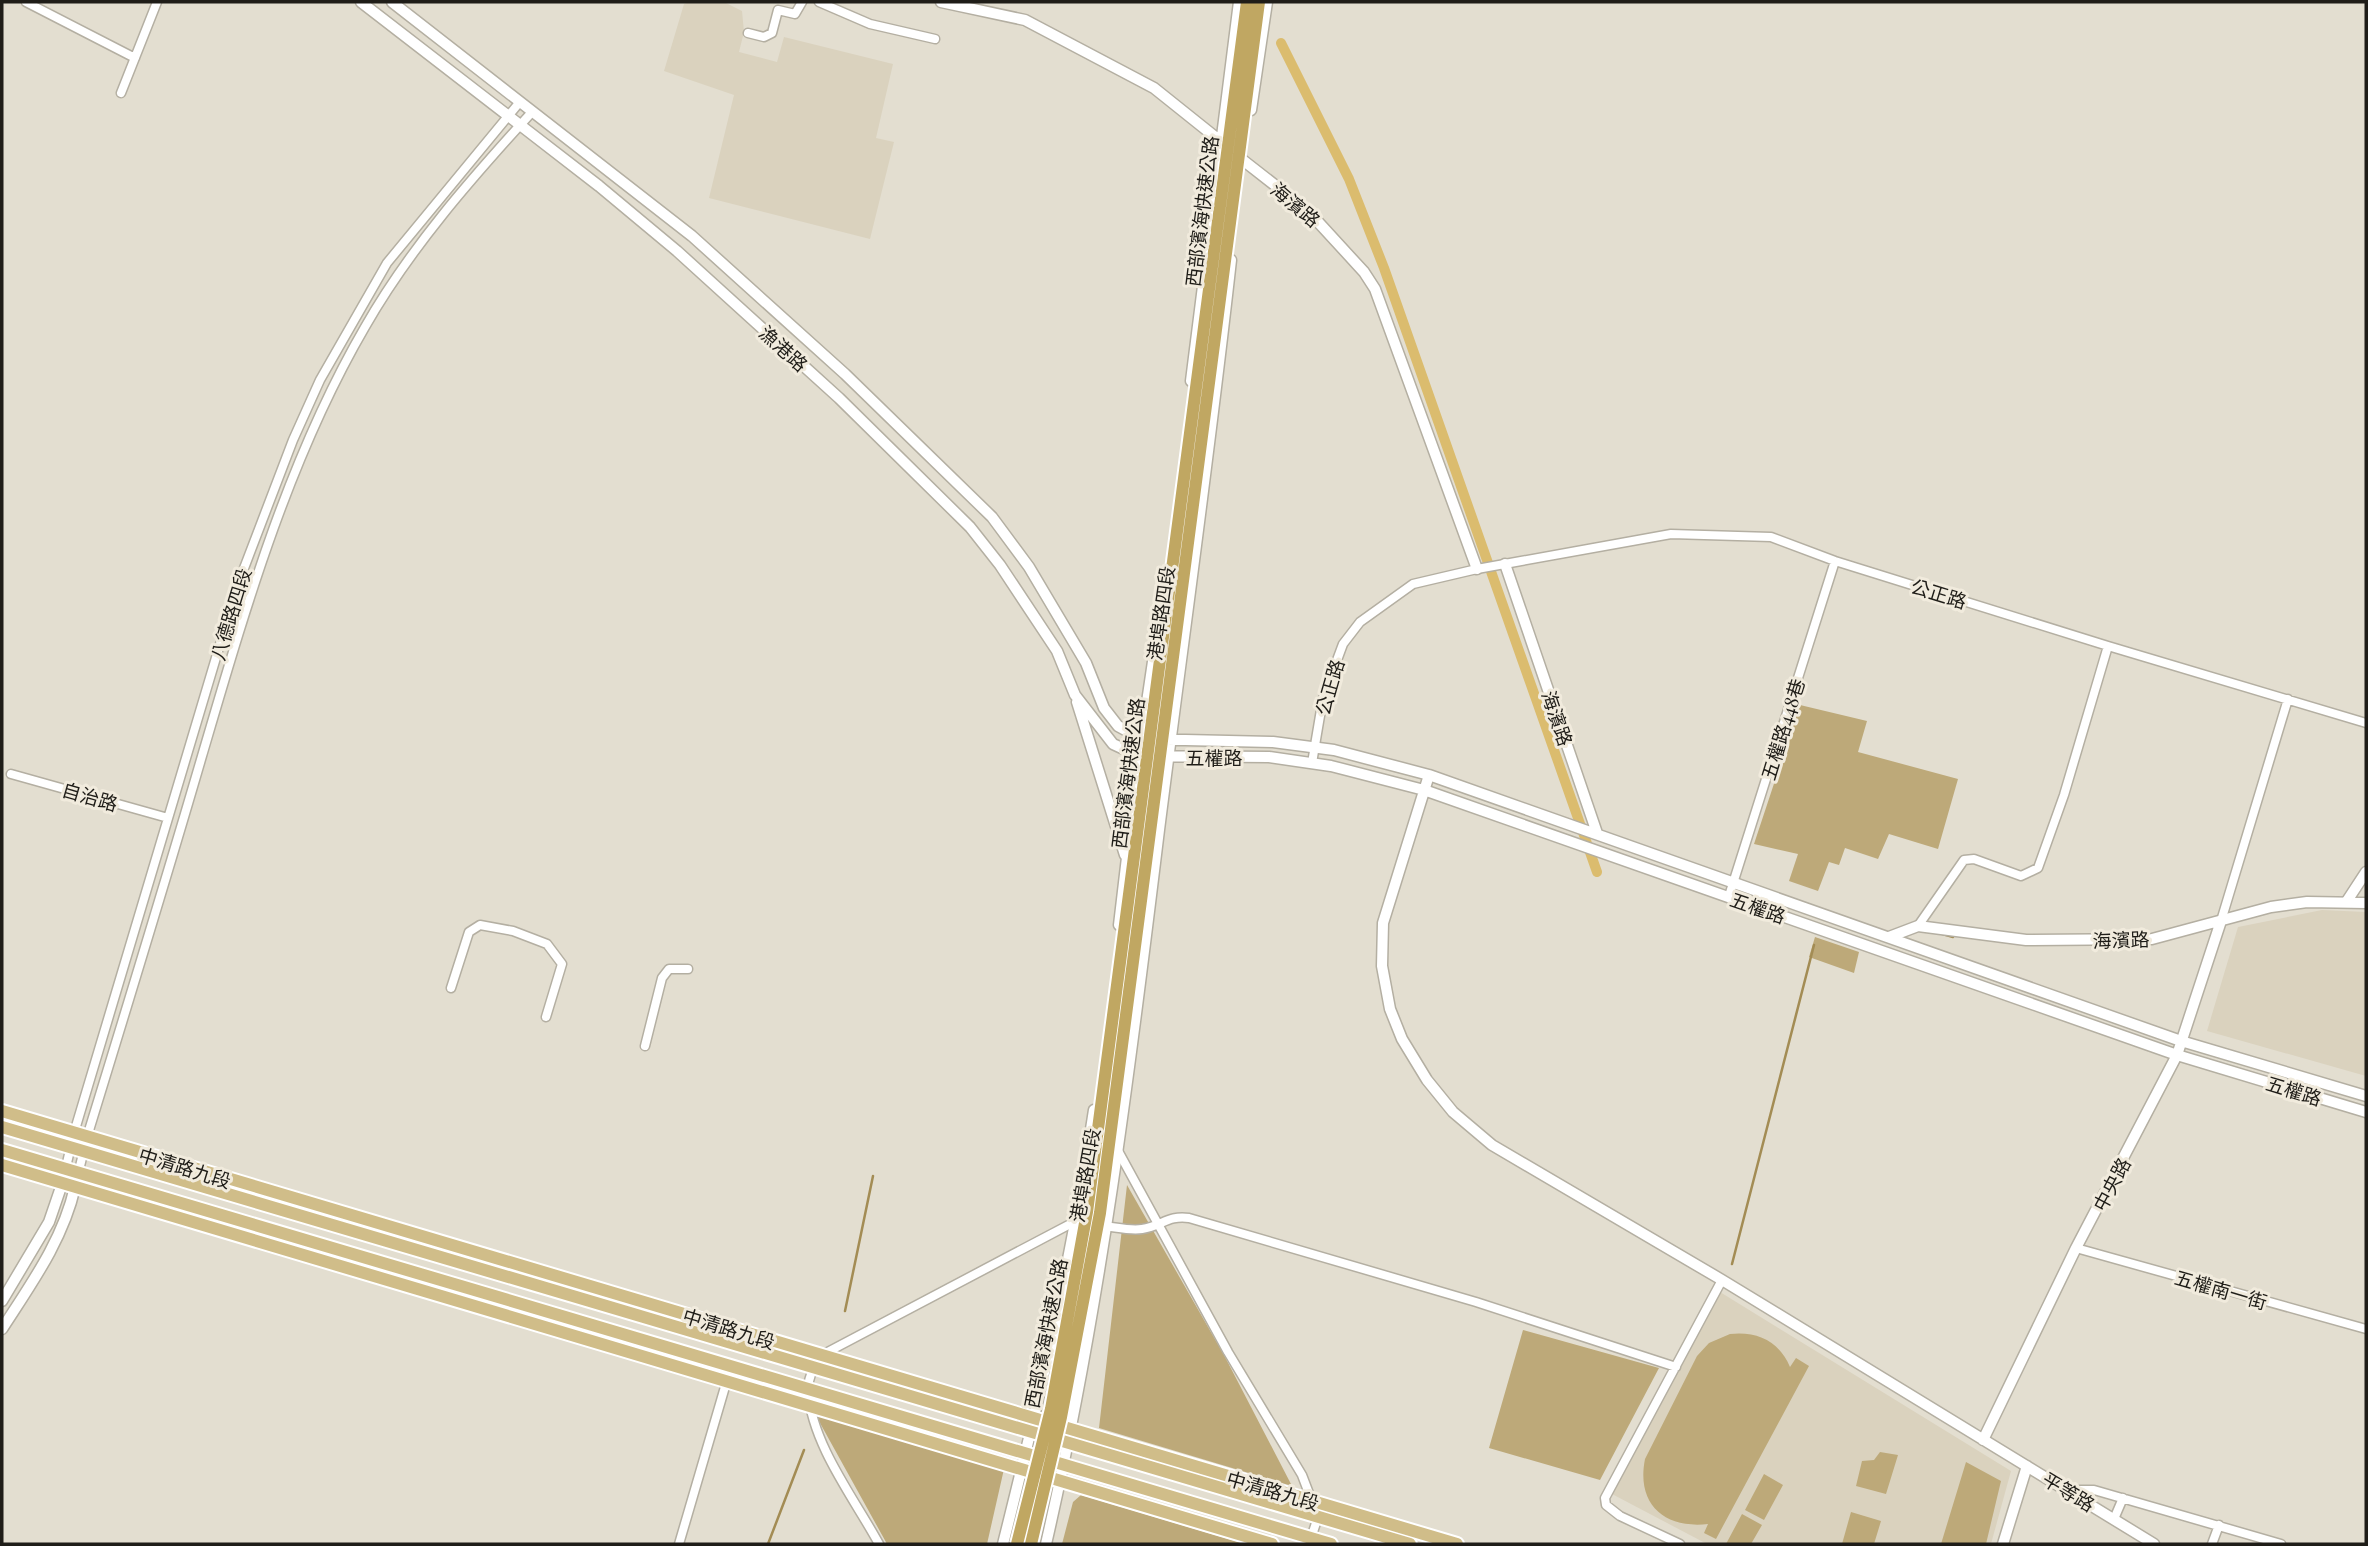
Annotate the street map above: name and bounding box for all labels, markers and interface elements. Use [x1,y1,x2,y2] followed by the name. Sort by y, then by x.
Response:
[1179,134,1223,288] street label: 西部濱海快速公路
[1266,176,1326,232] street label: 海濱路
[754,319,814,377] street label: 漁港路
[1141,564,1179,662] street label: 港埠路四段
[204,565,256,663] street label: 八德路四段
[1908,572,1970,614] street label: 公正路
[1309,656,1349,718] street label: 公正路
[1754,675,1810,783] street label: 五權路448巷
[1536,687,1580,749] street label: 海濱路
[1105,696,1149,850] street label: 西部濱海快速公路
[1185,744,1243,770] street label: 五權路
[59,776,121,816] street label: 自治路
[1727,885,1789,929] street label: 五權路
[2092,925,2150,953] street label: 海濱路
[2263,1069,2325,1111] street label: 五權路
[1063,1126,1105,1224] street label: 港埠路四段
[136,1141,234,1193] street label: 中清路九段
[2086,1153,2136,1215] street label: 中央路
[1018,1256,1072,1410] street label: 西部濱海快速公路
[2172,1263,2270,1315] street label: 五權南一街
[680,1302,778,1354] street label: 中清路九段
[1224,1464,1322,1516] street label: 中清路九段
[2038,1465,2100,1517] street label: 平等路

